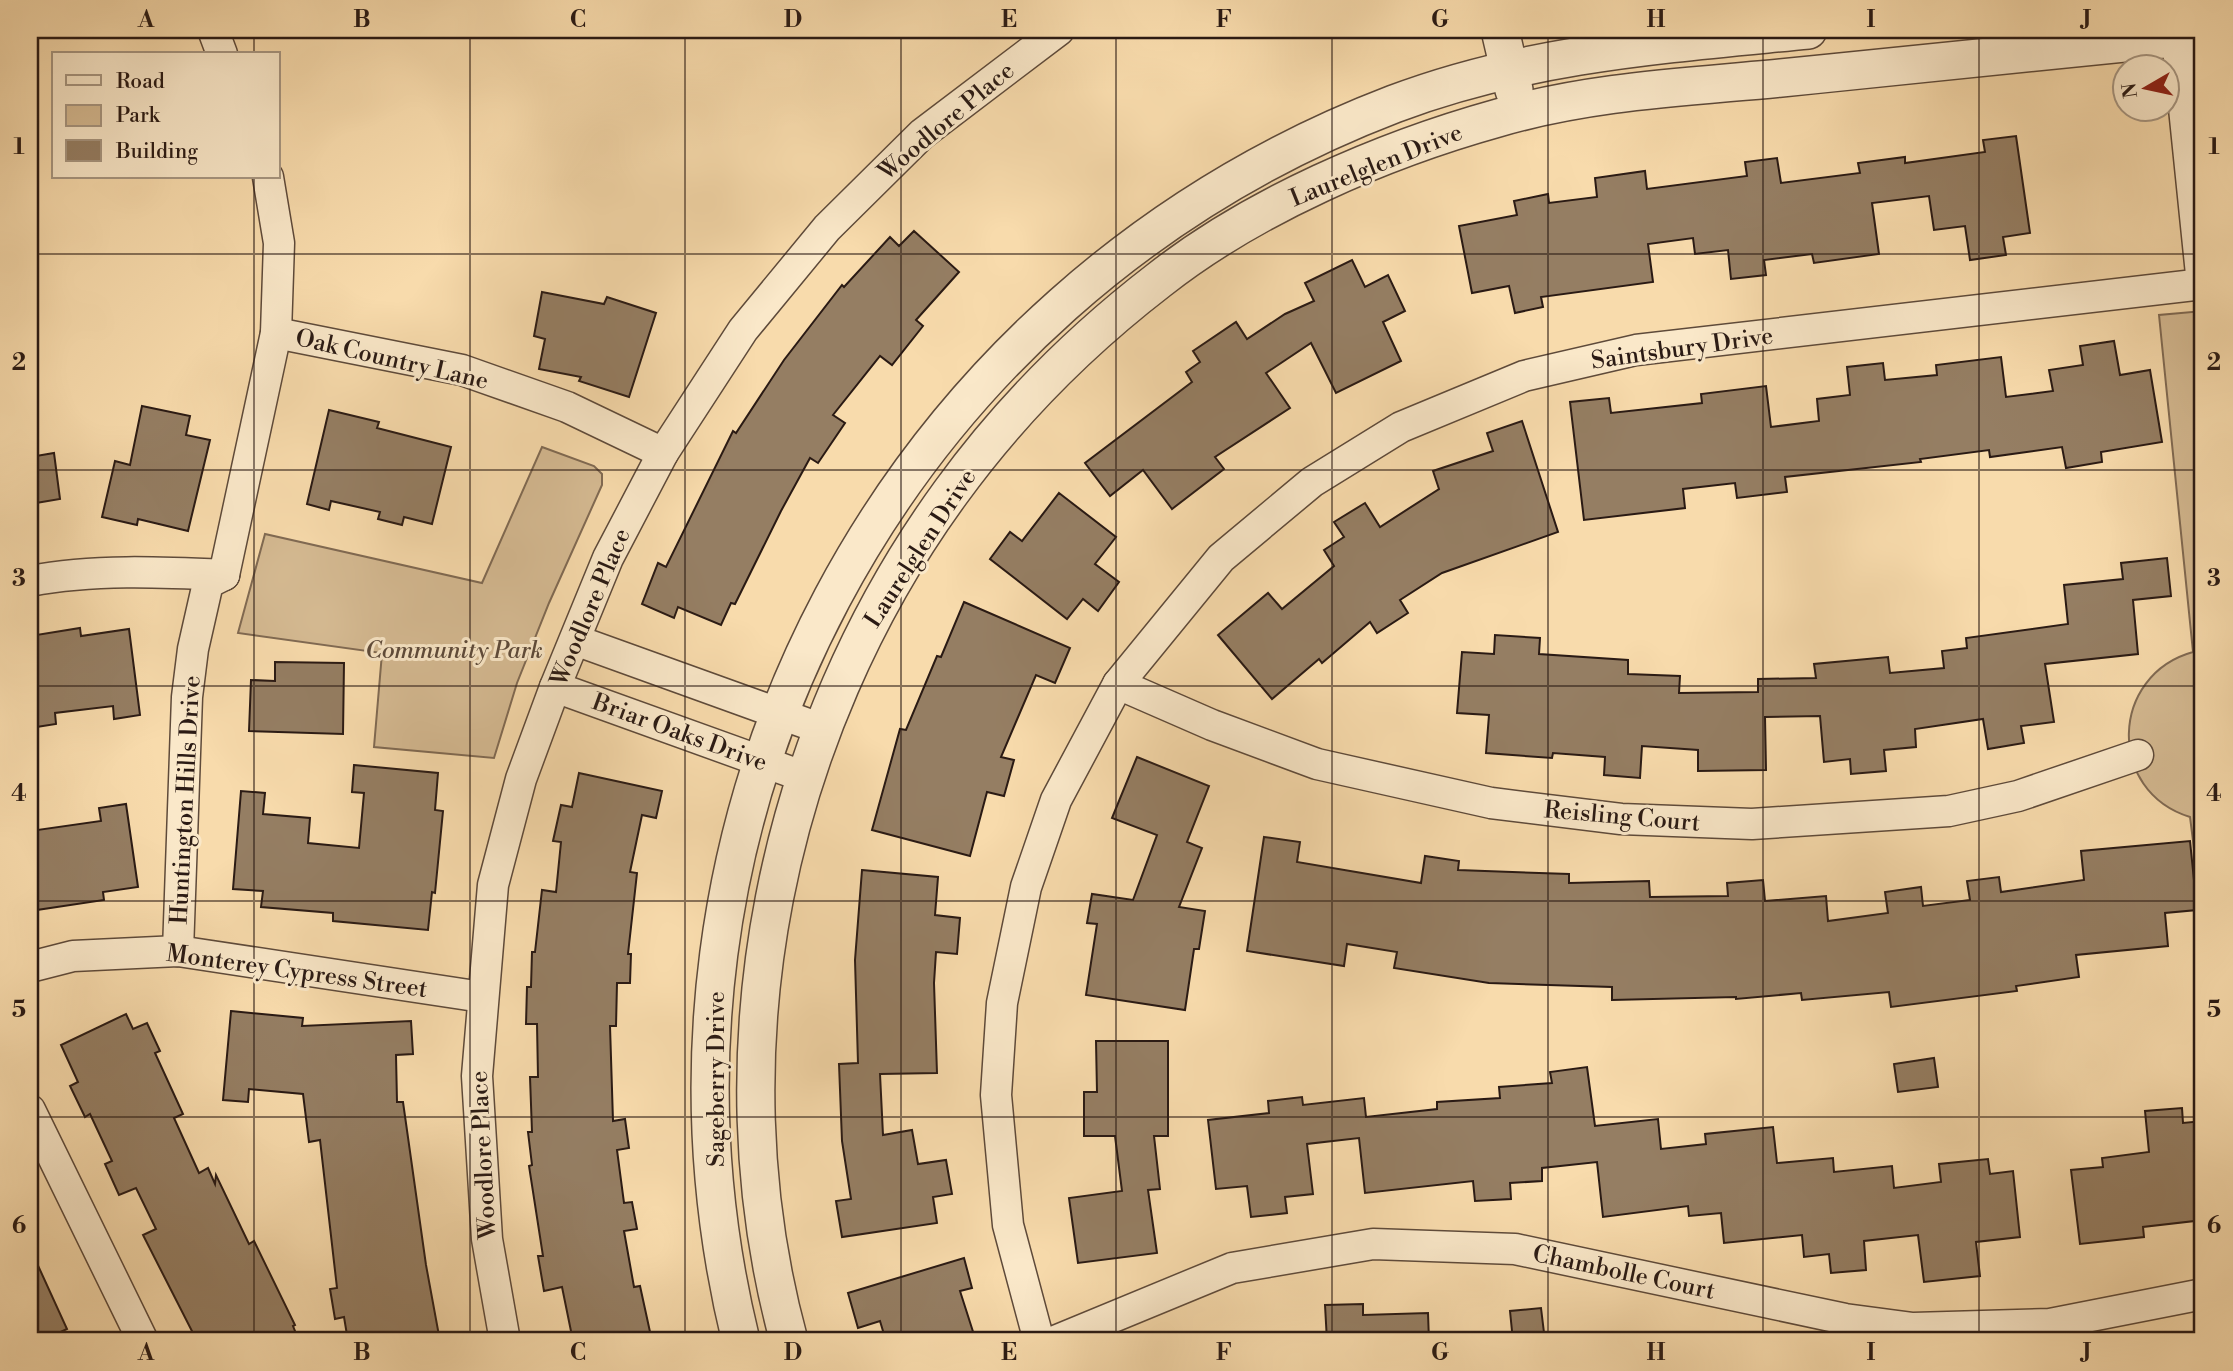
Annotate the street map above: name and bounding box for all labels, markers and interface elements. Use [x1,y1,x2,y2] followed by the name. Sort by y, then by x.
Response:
[137,6,155,34] text: A
[353,6,371,34] text: B
[570,6,586,34] text: C
[784,6,802,34] text: D
[1001,6,1017,34] text: E
[1216,6,1232,34] text: F
[1431,6,1449,34] text: G
[1647,6,1666,34] text: H
[1867,6,1876,34] text: I
[2080,6,2092,34] text: J
[52,52,280,178] legend
[2110,52,2180,122] north arrow
[872,56,1021,188] street label: Woodlore Place
[116,69,165,95] text: Road
[2117,81,2143,100] text: N
[116,103,161,129] text: Park
[1286,118,1467,214] street label: Laurelglen Drive
[13,133,25,161] text: 1
[2208,133,2220,161] text: 1
[115,139,198,165] text: Building
[1589,321,1775,377] street label: Saintsbury Drive
[292,323,491,397] street label: Oak Country Lane
[12,349,26,377] text: 2
[2207,349,2221,377] text: 2
[858,464,983,634] street label: Laurelglen Drive
[544,524,638,692] street label: Woodlore Place
[12,565,26,593] text: 3
[2207,565,2221,593] text: 3
[365,636,543,666] park label: Community Park
[164,675,207,925] street label: Huntington Hills Drive
[587,687,771,779] street label: Briar Oaks Drive
[11,780,27,808] text: 4
[2206,780,2222,808] text: 4
[1542,795,1702,839] street label: Reisling Court
[164,939,430,1005] street label: Monterey Cypress Street
[702,991,732,1167] street label: Sageberry Drive
[12,996,26,1024] text: 5
[2207,996,2221,1024] text: 5
[465,1070,503,1241] street label: Woodlore Place
[12,1212,26,1240] text: 6
[2207,1212,2221,1240] text: 6
[1530,1239,1718,1307] street label: Chambolle Court
[137,1339,155,1367] text: A
[353,1339,371,1367] text: B
[570,1339,586,1367] text: C
[784,1339,802,1367] text: D
[1001,1339,1017,1367] text: E
[1216,1339,1232,1367] text: F
[1431,1339,1449,1367] text: G
[1647,1339,1666,1367] text: H
[1867,1339,1876,1367] text: I
[2080,1339,2092,1367] text: J

